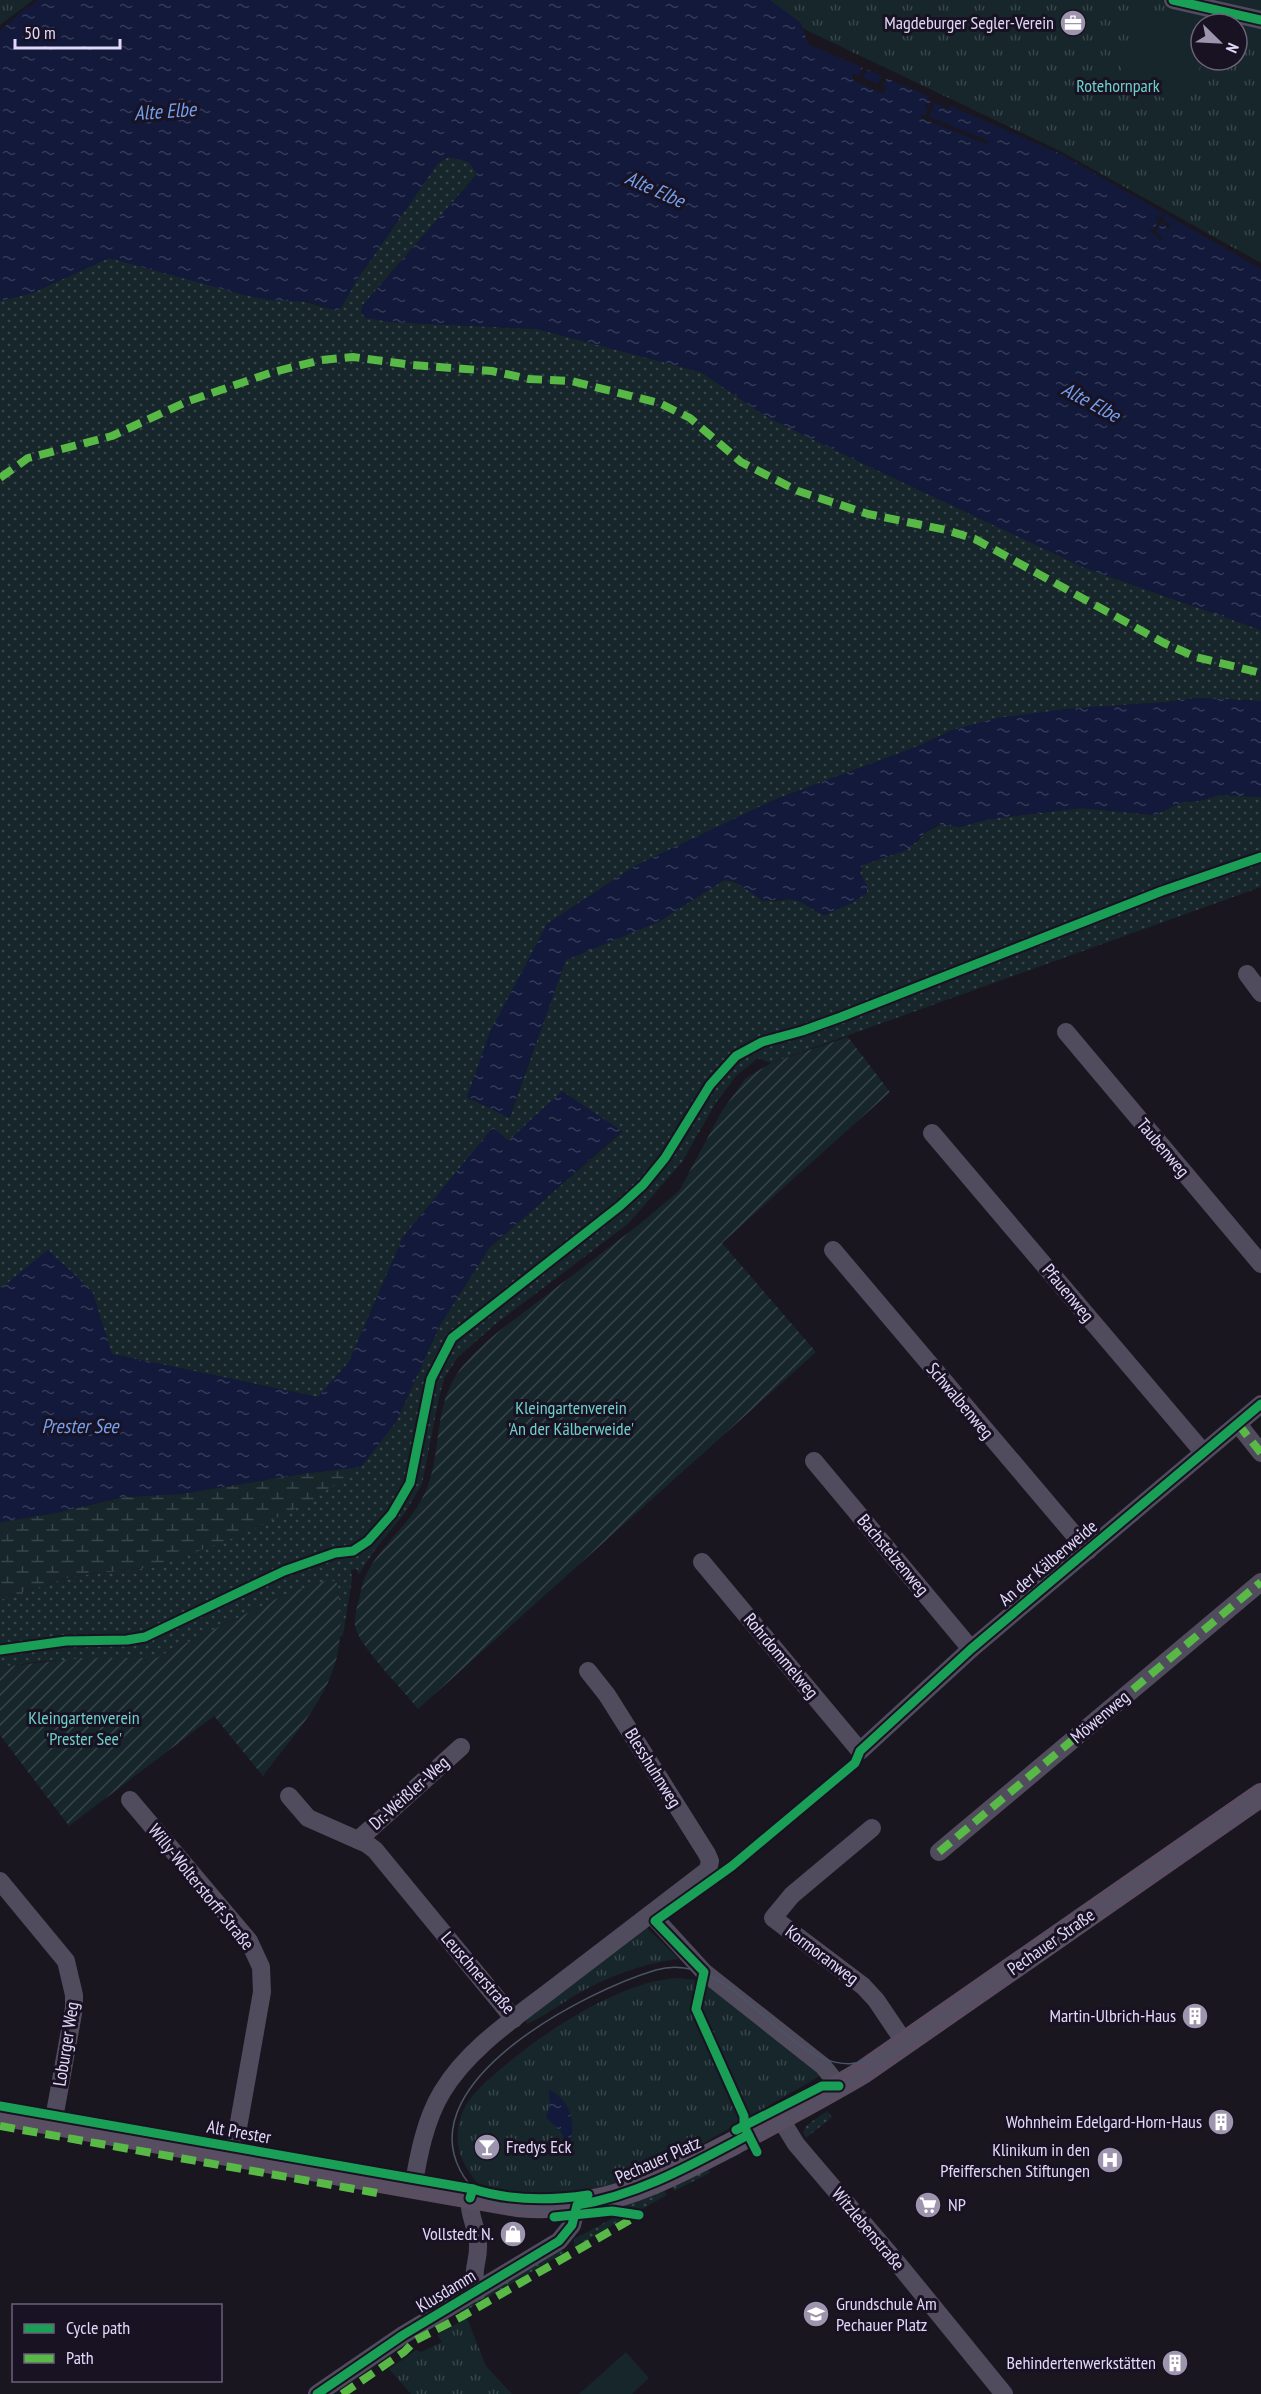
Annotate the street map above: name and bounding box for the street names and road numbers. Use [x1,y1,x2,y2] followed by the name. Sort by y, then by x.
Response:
[1132,1113,1195,1182] street label: Taubenweg
[1038,1259,1099,1326] street label: Pfauenweg
[922,1358,999,1444] street label: Schwalbenweg
[853,1509,934,1600] street label: Bachstelzenweg
[994,1515,1102,1611] street label: An der Kälberweide
[739,1608,824,1703] street label: Rohrdommelweg
[1065,1685,1134,1748] street label: Möwenweg
[620,1724,687,1812] street label: Blesshuhnweg
[364,1751,453,1835] street label: Dr.-Weißler-Weg
[143,1819,259,1955] street label: Willy-Wolterstorff-Straße
[1003,1903,1099,1980] street label: Pechauer Straße
[781,1920,864,1990] street label: Kormoranweg
[436,1927,521,2019] street label: Leuschnerstraße
[47,2000,84,2088] street label: Loburger Weg
[205,2115,273,2148] street label: Alt Prester
[611,2130,704,2189] street label: Pechauer Platz
[827,2182,910,2275] street label: Witzlebenstraße
[412,2264,480,2317] street label: Klusdamm

